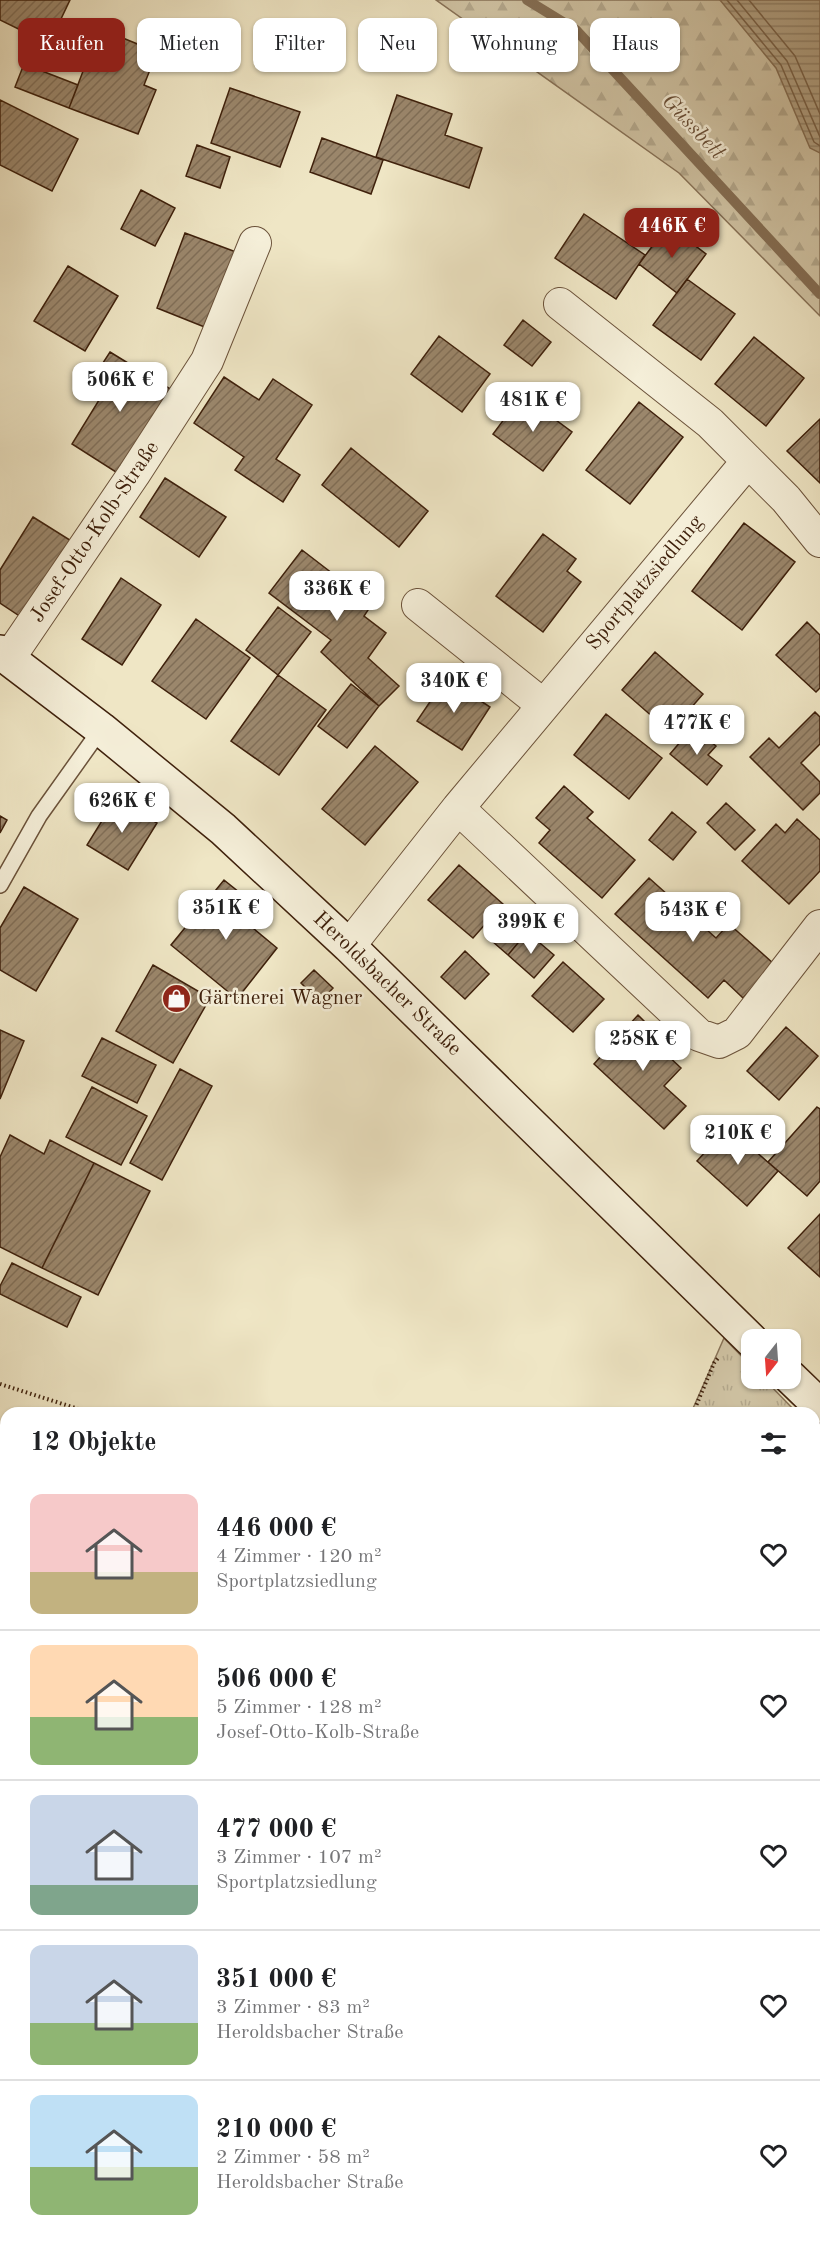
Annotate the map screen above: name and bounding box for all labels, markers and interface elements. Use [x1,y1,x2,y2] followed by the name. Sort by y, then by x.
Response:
[18,18,125,72] chip: Kaufen
[137,18,241,72] chip: Mieten
[253,18,346,72] chip: Filter
[358,18,437,72] chip: Neu
[449,18,578,72] chip: Wohnung
[590,18,680,72] chip: Haus
[657,90,729,165] water label: Güssbett
[623,208,721,259] pin: 446K €
[638,217,706,237] text: 446K €
[71,362,169,413] pin: 506K €
[86,371,154,391] text: 506K €
[484,382,582,433] pin: 481K €
[499,391,567,411] text: 481K €
[27,438,163,626] street label: Josef-Otto-Kolb-Straße
[583,511,708,654] street label: Sportplatzsiedlung
[288,571,386,622] pin: 336K €
[303,580,371,600] text: 336K €
[405,663,503,714] pin: 340K €
[420,672,488,692] text: 340K €
[648,705,746,756] pin: 477K €
[663,714,731,734] text: 477K €
[73,783,171,834] pin: 626K €
[88,792,156,812] text: 626K €
[177,890,275,941] pin: 351K €
[644,892,742,943] pin: 543K €
[192,899,260,919] text: 351K €
[659,901,727,921] text: 543K €
[482,904,580,955] pin: 399K €
[309,908,465,1060] street label: Heroldsbacher Straße
[497,913,565,933] text: 399K €
[161,982,193,1014] shop icon: Gärtnerei Wagner
[198,988,363,1009] place label: Gärtnerei Wagner
[594,1021,692,1072] pin: 258K €
[609,1030,677,1050] text: 258K €
[689,1115,787,1166] pin: 210K €
[704,1124,772,1144] text: 210K €
[741,1329,801,1389] north arrow
[741,1329,801,1389] map controls
[757,1427,790,1460] icon: filters
[30,1430,157,1456] text: 12 Objekte
[216,1516,336,1542] text: 446 000 €
[78,1518,150,1590] icon: home
[757,1538,790,1571] icon: heart
[216,1547,381,1567] text: 4 Zimmer · 120 m²
[216,1572,377,1592] text: Sportplatzsiedlung
[216,1667,336,1693] text: 506 000 €
[78,1669,150,1741] icon: home
[757,1689,790,1722] icon: heart
[216,1698,381,1718] text: 5 Zimmer · 128 m²
[216,1723,419,1743] text: Josef-Otto-Kolb-Straße
[216,1817,336,1843] text: 477 000 €
[78,1819,150,1891] icon: home
[757,1839,790,1872] icon: heart
[216,1848,381,1868] text: 3 Zimmer · 107 m²
[216,1873,377,1893] text: Sportplatzsiedlung
[216,1967,336,1993] text: 351 000 €
[78,1969,150,2041] icon: home
[757,1989,790,2022] icon: heart
[216,1998,370,2018] text: 3 Zimmer · 83 m²
[216,2023,404,2043] text: Heroldsbacher Straße
[216,2117,336,2143] text: 210 000 €
[78,2119,150,2191] icon: home
[757,2139,790,2172] icon: heart
[216,2148,370,2168] text: 2 Zimmer · 58 m²
[216,2173,404,2193] text: Heroldsbacher Straße

